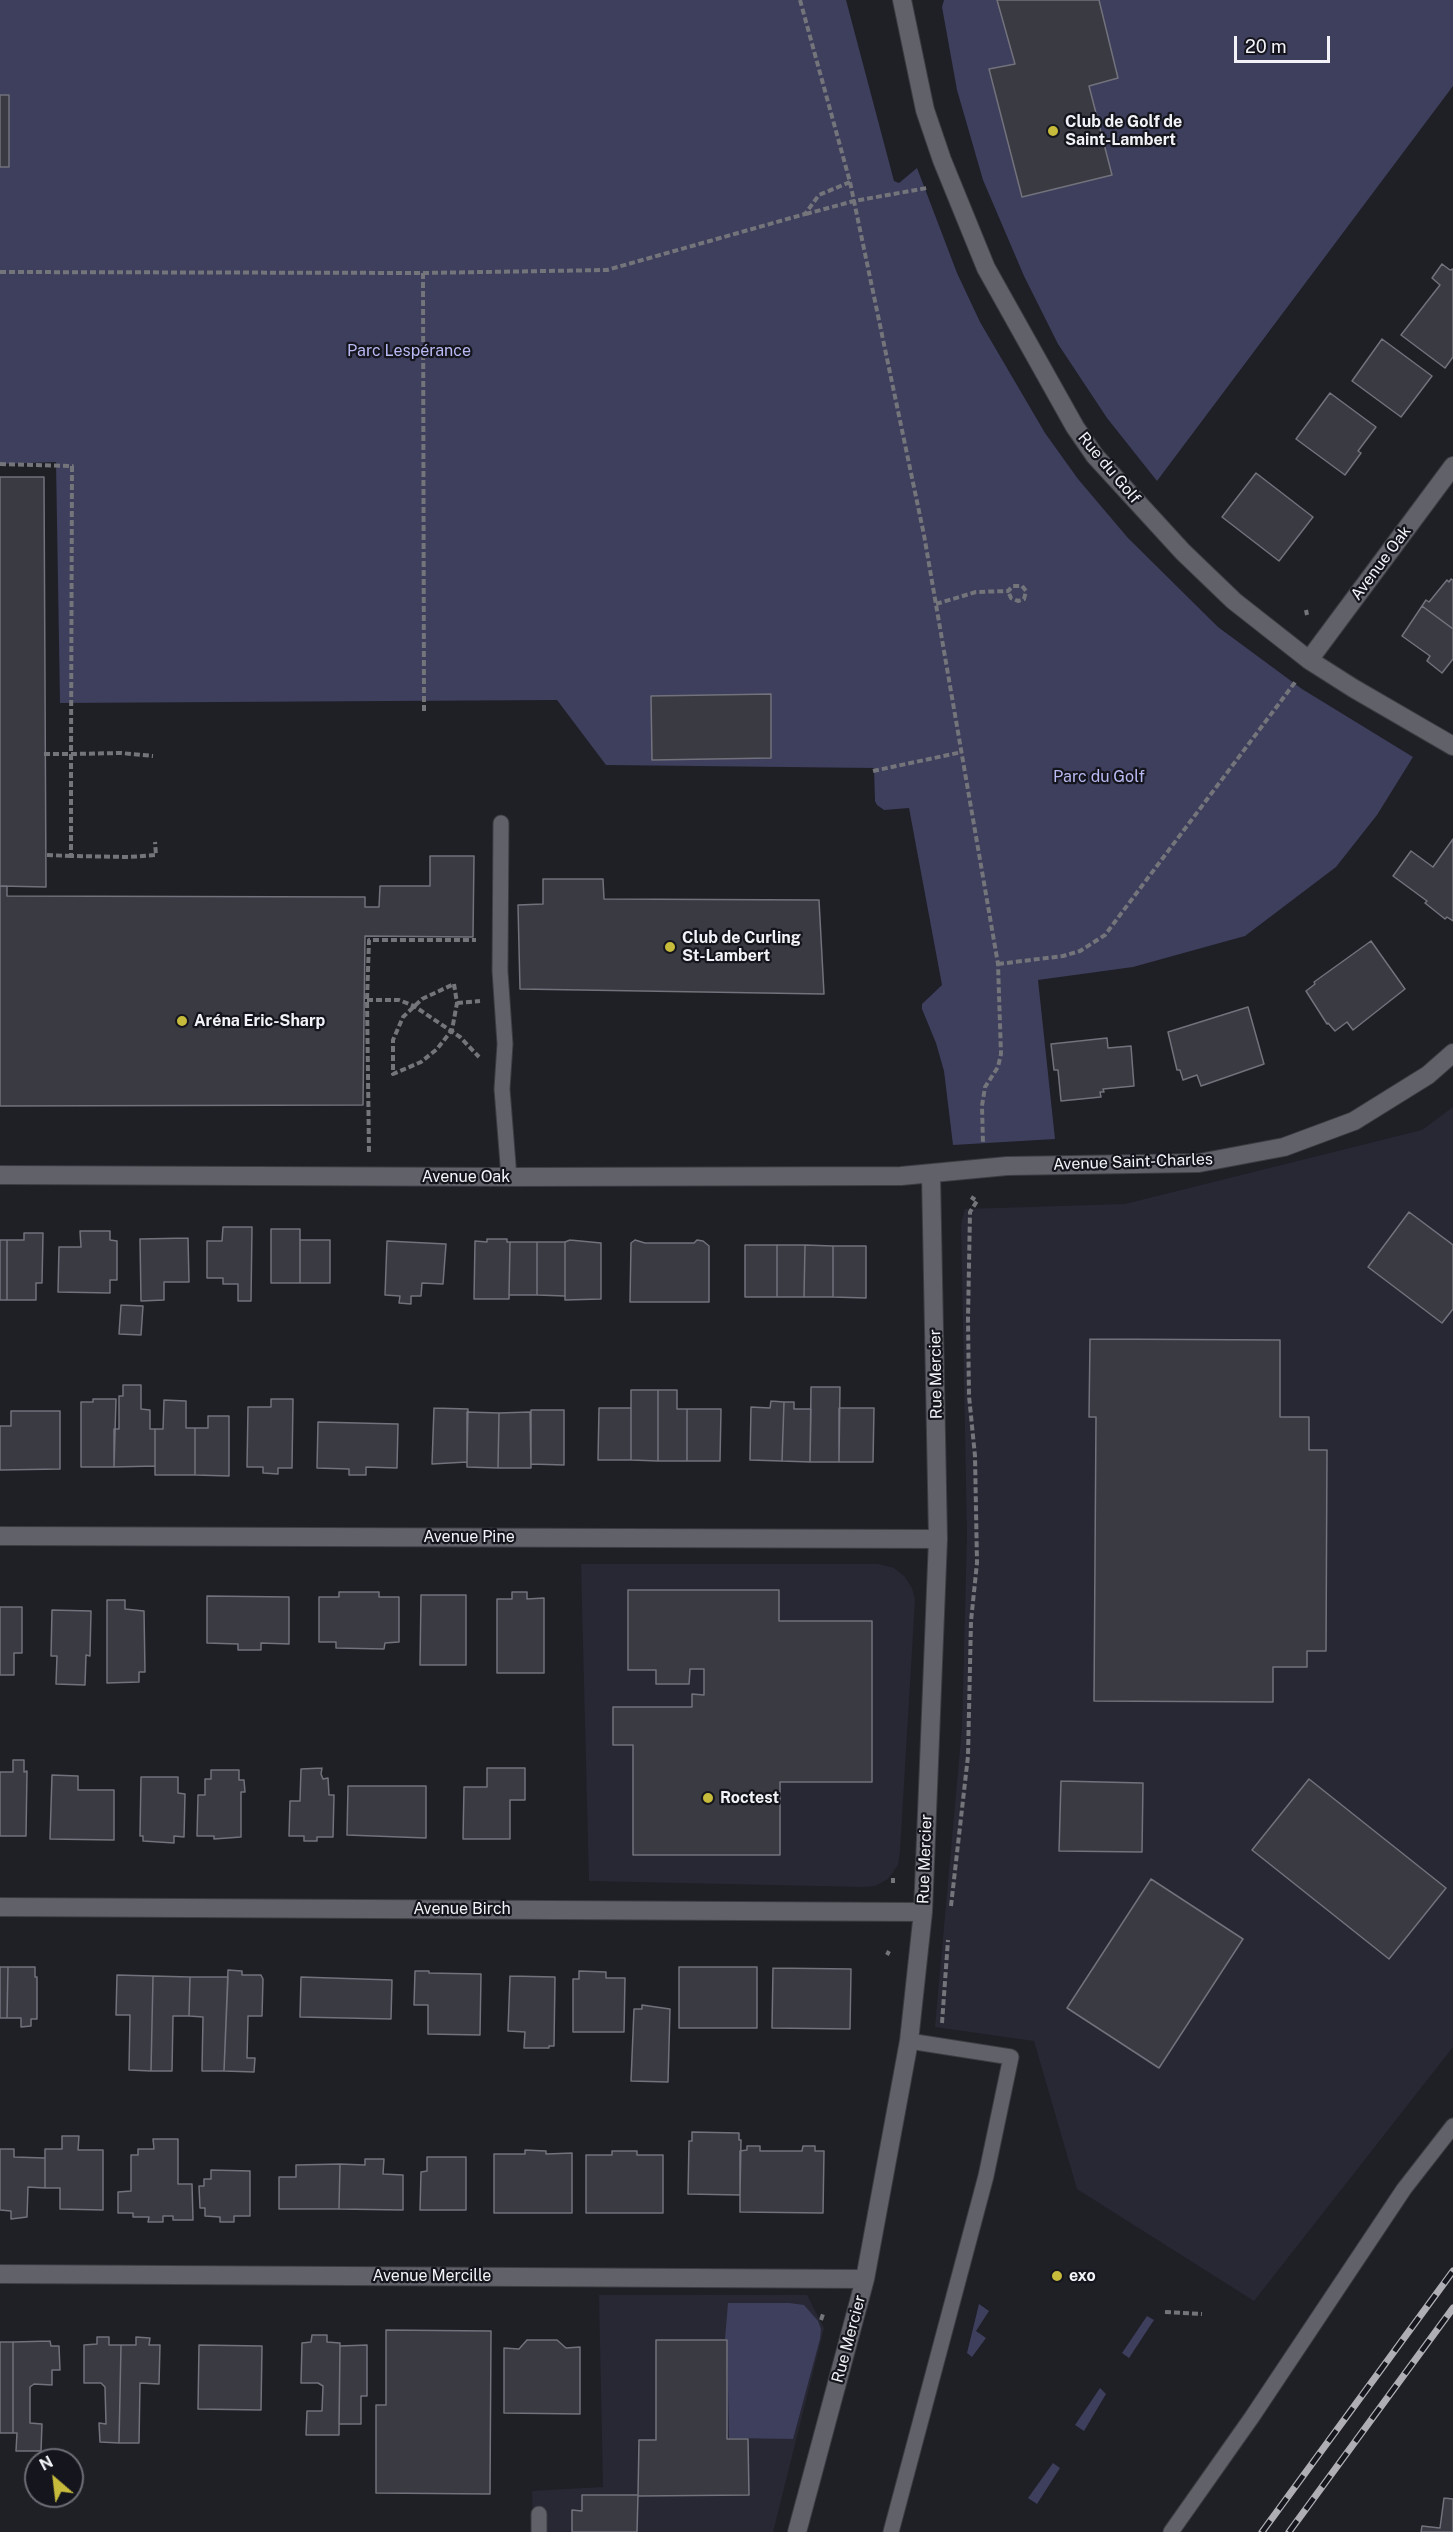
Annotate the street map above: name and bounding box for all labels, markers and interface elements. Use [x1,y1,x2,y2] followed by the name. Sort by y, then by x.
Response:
[1237,24,1333,62] scale bar
[1245,36,1287,57] text: 20 m
[1065,112,1182,150] place label: Club de Golf de Saint-Lambert
[1046,124,1060,138] marker: Club de Golf de Saint-Lambert
[347,341,471,361] park label: Parc Lespérance
[1074,428,1144,508] street label: Rue du Golf
[1347,522,1415,604] street label: Avenue Oak
[1053,767,1145,787] park label: Parc du Golf
[682,928,801,966] place label: Club de Curling St-Lambert
[663,940,677,954] marker: Club de Curling St-Lambert
[194,1011,325,1031] place label: Aréna Eric-Sharp
[175,1014,189,1028] marker: Aréna Eric-Sharp
[1053,1150,1213,1174] street label: Avenue Saint-Charles
[422,1167,510,1187] street label: Avenue Oak
[926,1329,946,1419] street label: Rue Mercier
[423,1527,515,1547] street label: Avenue Pine
[720,1788,779,1808] place label: Roctest
[701,1791,715,1805] marker: Roctest
[914,1814,936,1904] street label: Rue Mercier
[413,1899,511,1919] street label: Avenue Birch
[373,2266,491,2286] street label: Avenue Mercille
[1069,2266,1096,2286] place label: exo
[1050,2269,1064,2283] marker: exo
[828,2293,870,2385] street label: Rue Mercier
[24,2448,84,2508] north arrow
[36,2452,56,2475] text: N

